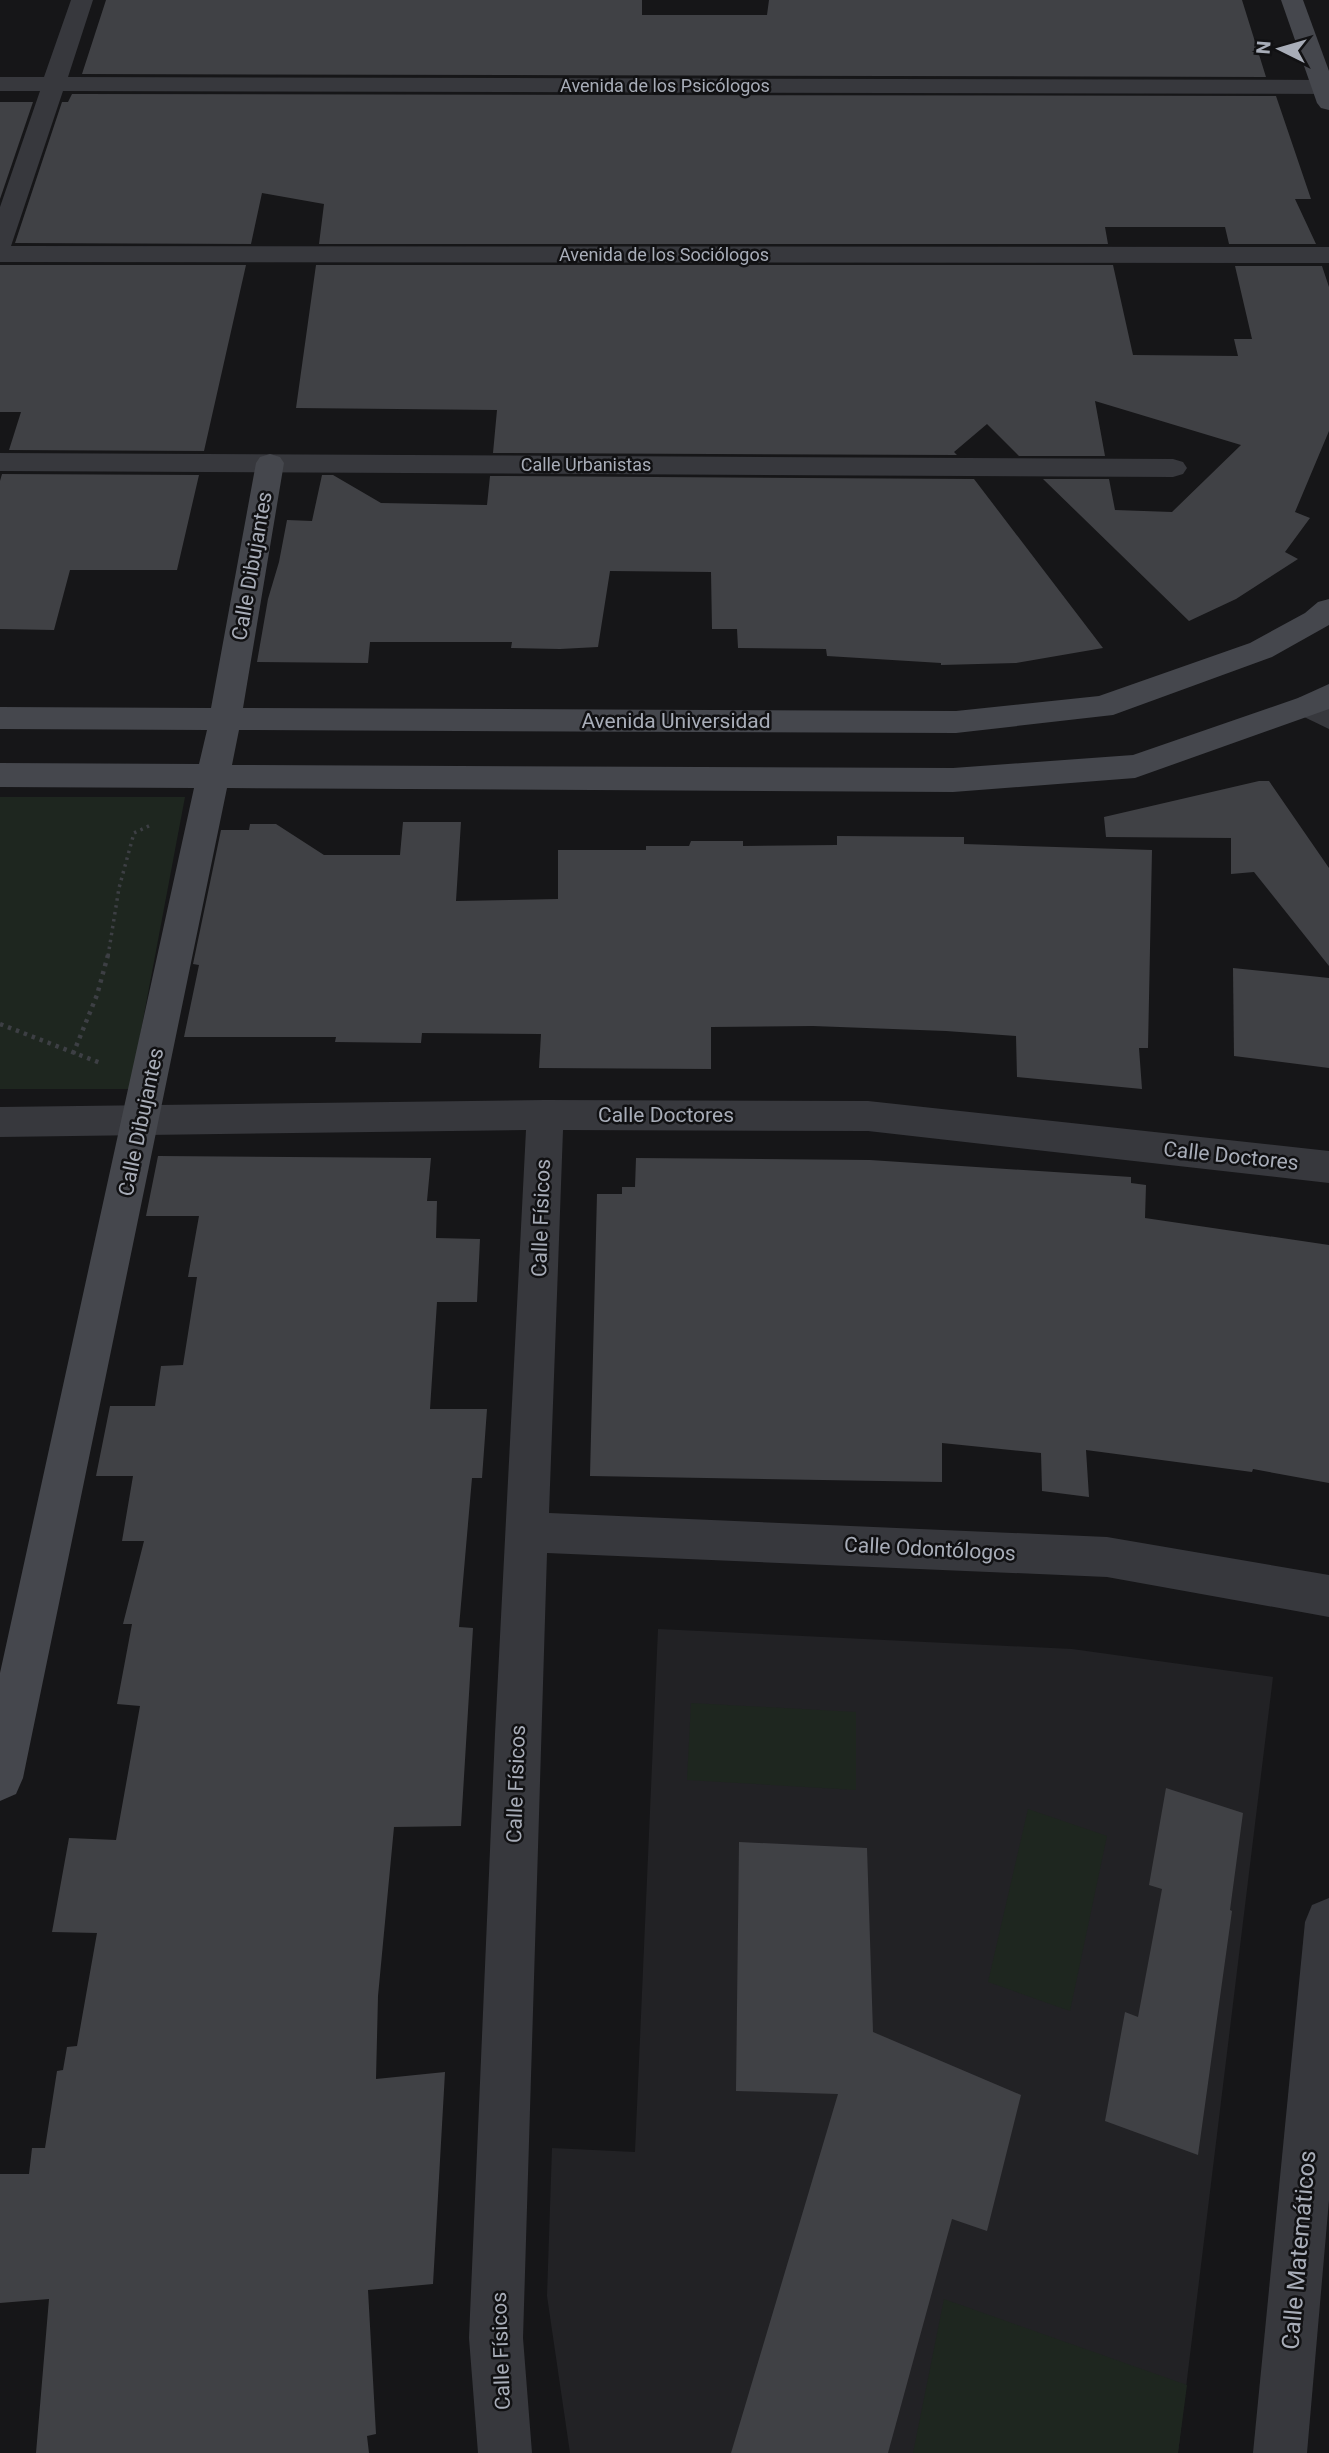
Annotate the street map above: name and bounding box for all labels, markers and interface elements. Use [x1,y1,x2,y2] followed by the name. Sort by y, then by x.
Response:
[1245,14,1315,84] north arrow
[1252,40,1276,55] text: N
[560,75,770,96] street label: Avenida de los Psicólogos
[559,244,769,265] street label: Avenida de los Sociólogos
[521,454,651,475] street label: Calle Urbanistas
[227,490,277,642] street label: Calle Dibujantes
[581,709,771,733] street label: Avenida Universidad
[114,1046,168,1198] street label: Calle Dibujantes
[598,1103,734,1127] street label: Calle Doctores
[1162,1137,1300,1175] street label: Calle Doctores
[527,1159,555,1277] street label: Calle Físicos
[844,1533,1016,1565] street label: Calle Odontólogos
[502,1725,530,1843] street label: Calle Físicos
[1276,2149,1322,2351] street label: Calle Matemáticos
[487,2292,515,2410] street label: Calle Físicos

